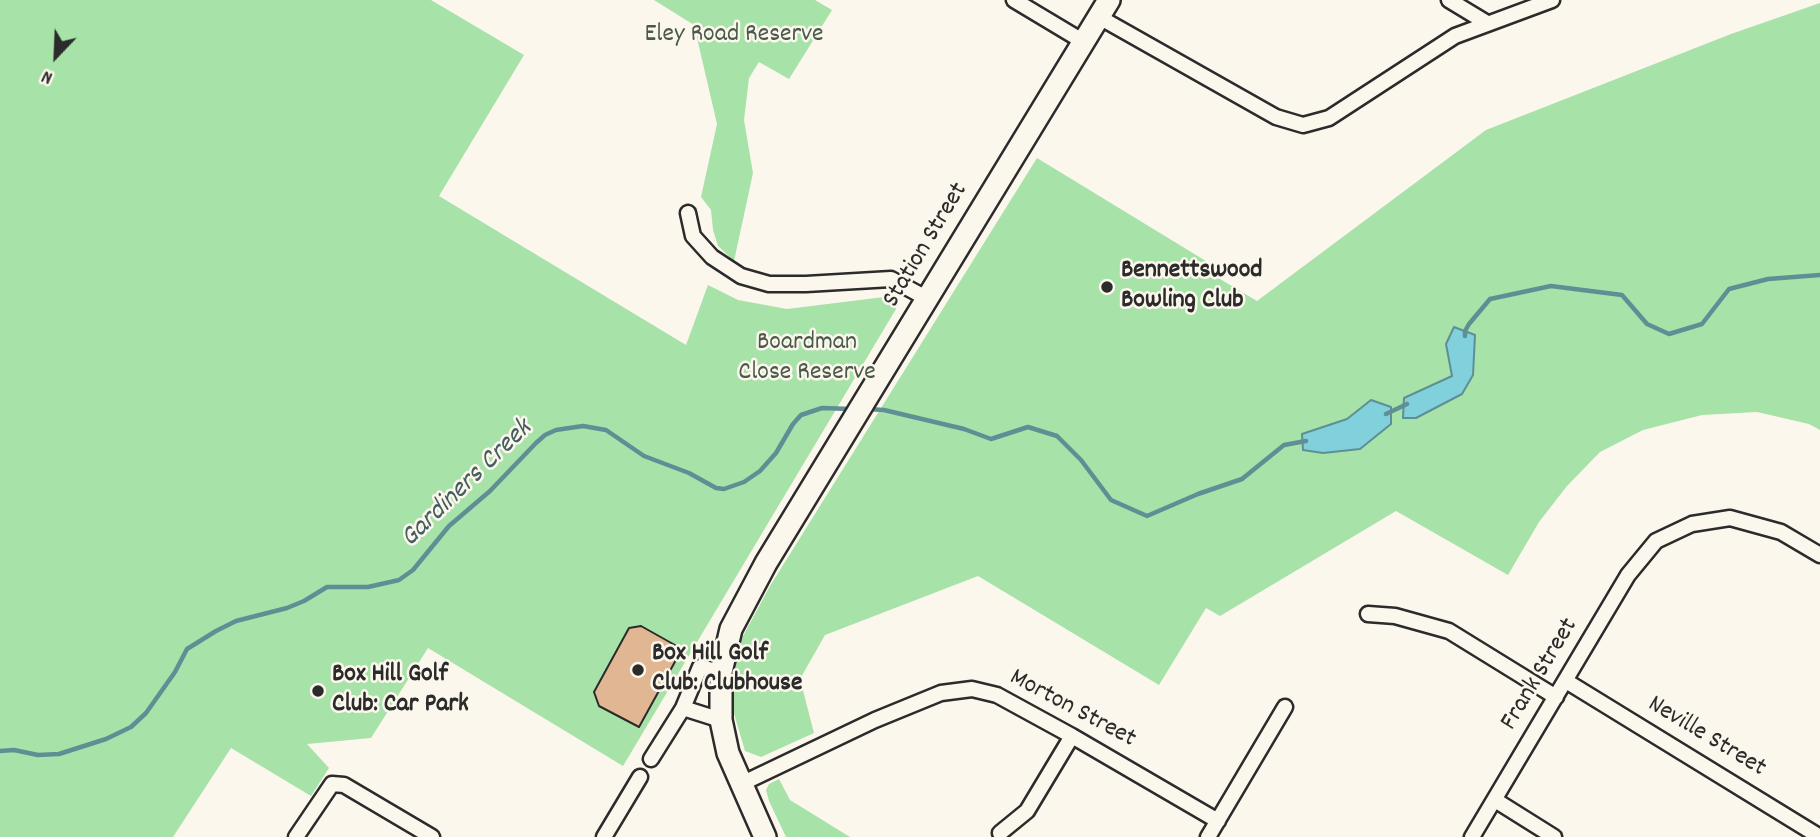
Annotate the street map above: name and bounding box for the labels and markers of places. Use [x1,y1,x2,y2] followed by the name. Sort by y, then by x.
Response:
[1121,256,1262,318] place label: Bennettswood Bowling Club
[1099,279,1115,295] marker: Bennettswood Bowling Club
[652,639,802,700] place label: Box Hill Golf Club: Clubhouse
[332,660,469,722] place label: Box Hill Golf Club: Car Park
[630,662,646,678] marker: Box Hill Golf Club: Clubhouse
[310,683,326,699] marker: Box Hill Golf Club: Car Park

